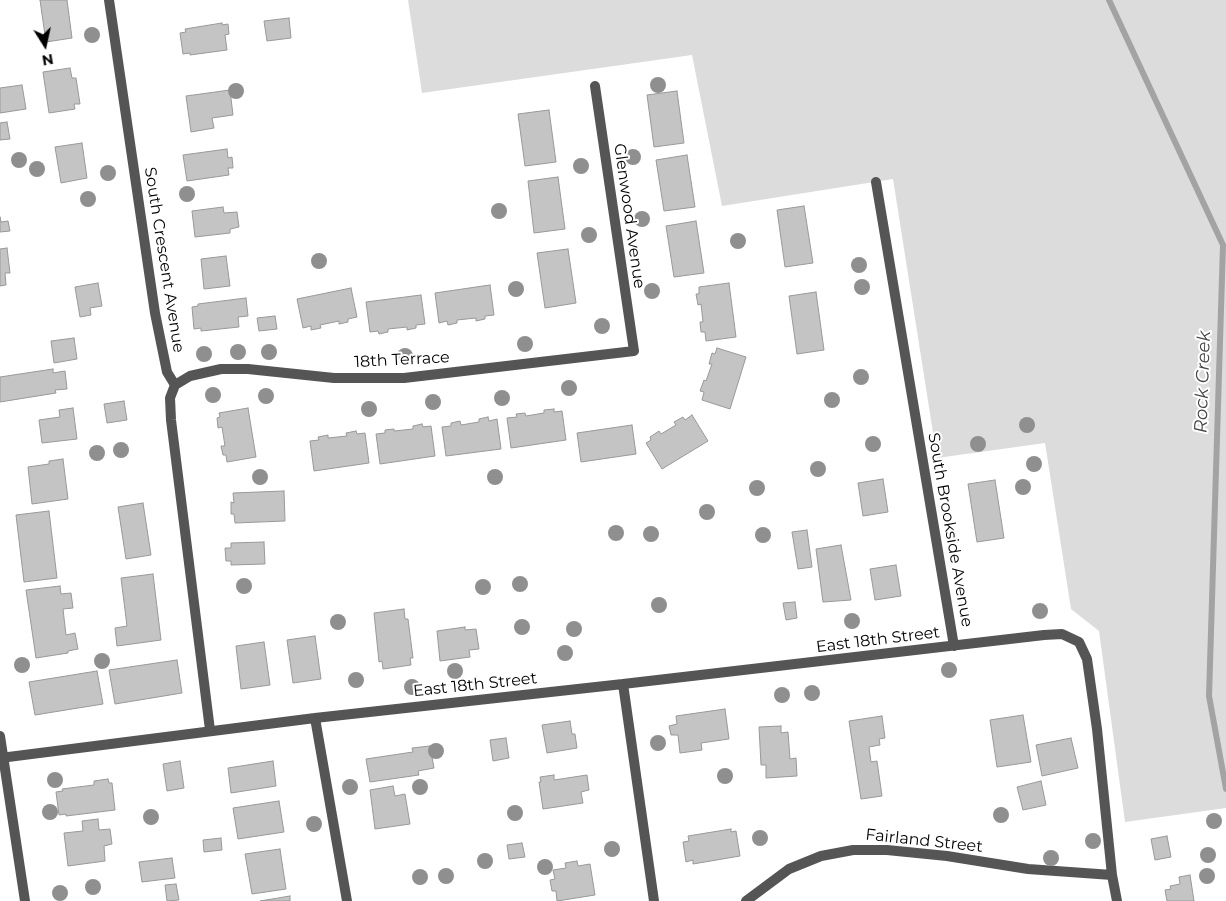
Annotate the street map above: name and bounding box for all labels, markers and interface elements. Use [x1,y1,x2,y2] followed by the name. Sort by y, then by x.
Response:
[20,20,70,70] north arrow
[40,50,55,70] text: N
[609,142,649,290] street label: Glenwood Avenue
[140,166,188,354] street label: South Crescent Avenue
[1190,331,1216,433] water label: Rock Creek
[354,348,450,372] street label: 18th Terrace
[923,431,977,629] street label: South Brookside Avenue
[815,623,941,657] street label: East 18th Street
[412,669,538,701] street label: East 18th Street
[864,825,984,857] street label: Fairland Street

